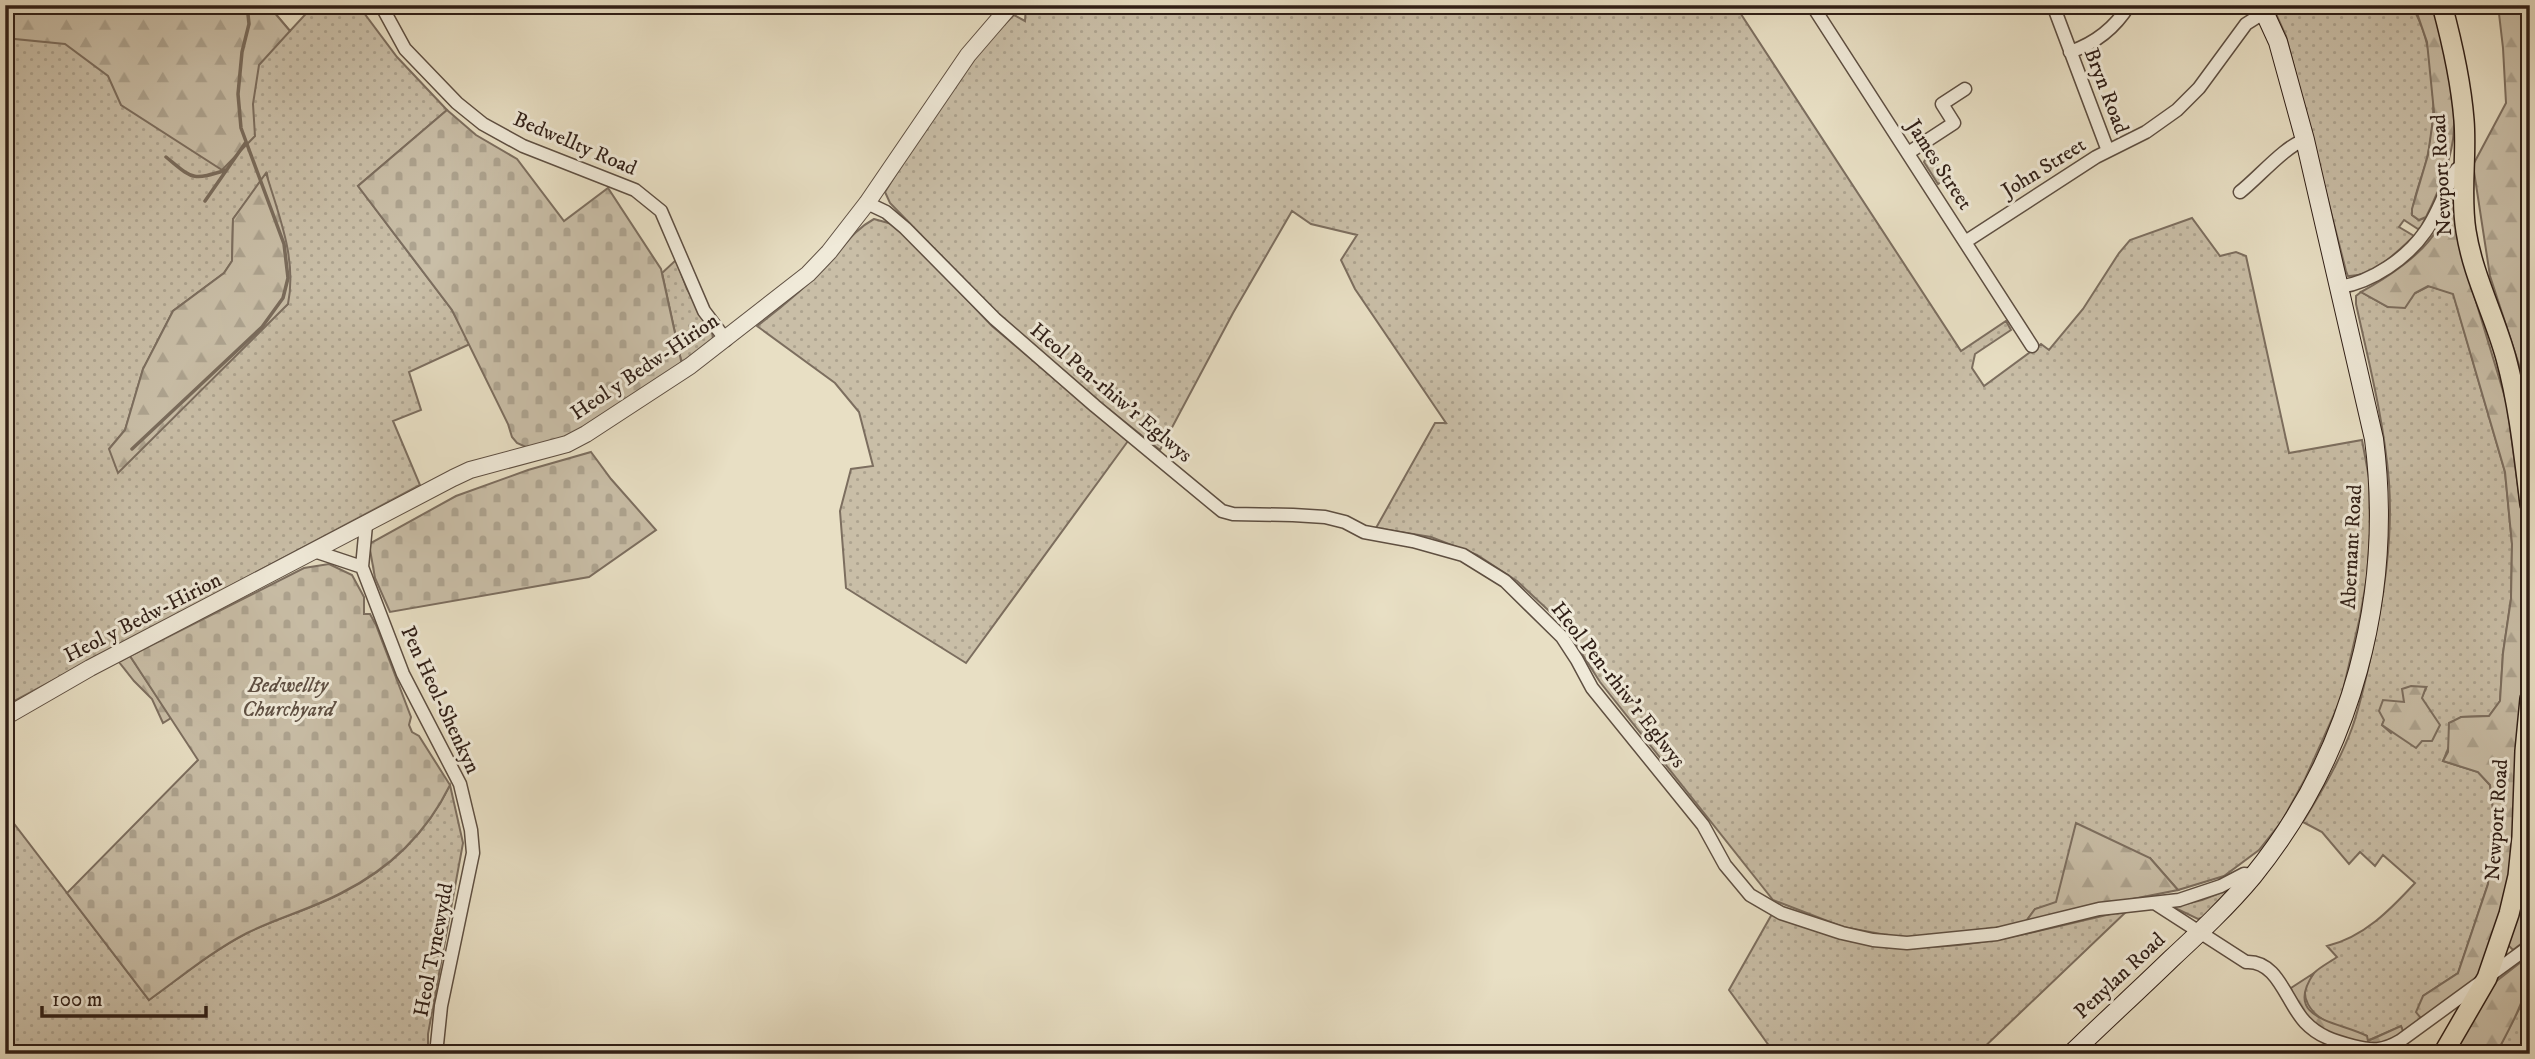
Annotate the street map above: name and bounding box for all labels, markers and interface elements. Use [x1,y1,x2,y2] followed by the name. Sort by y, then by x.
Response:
[2078,44,2134,138] street label: Bryn Road
[509,106,641,182] street label: Bedwellty Road
[1899,113,1978,215] street label: James Street
[2426,113,2458,237] street label: Newport Road
[1995,132,2091,205] street label: John Street
[566,308,724,426] street label: Heol y Bedw-Hirion
[1025,318,1197,468] street label: Heol Pen-rhiw'r Eglwys
[2336,483,2368,610] street label: Abernant Road
[60,567,226,669] street label: Heol y Bedw-Hirion
[1545,597,1691,773] street label: Heol Pen-rhiw'r Eglwys
[394,622,486,778] street label: Pen Heol-Shenkyn
[242,673,337,723] park label: Bedwellty Churchyard
[2480,758,2514,882] street label: Newport Road
[408,880,460,1019] street label: Heol Tynewydd
[2069,927,2171,1025] street label: Penylan Road
[42,975,206,1019] scale bar
[52,987,103,1013] text: 100 m

